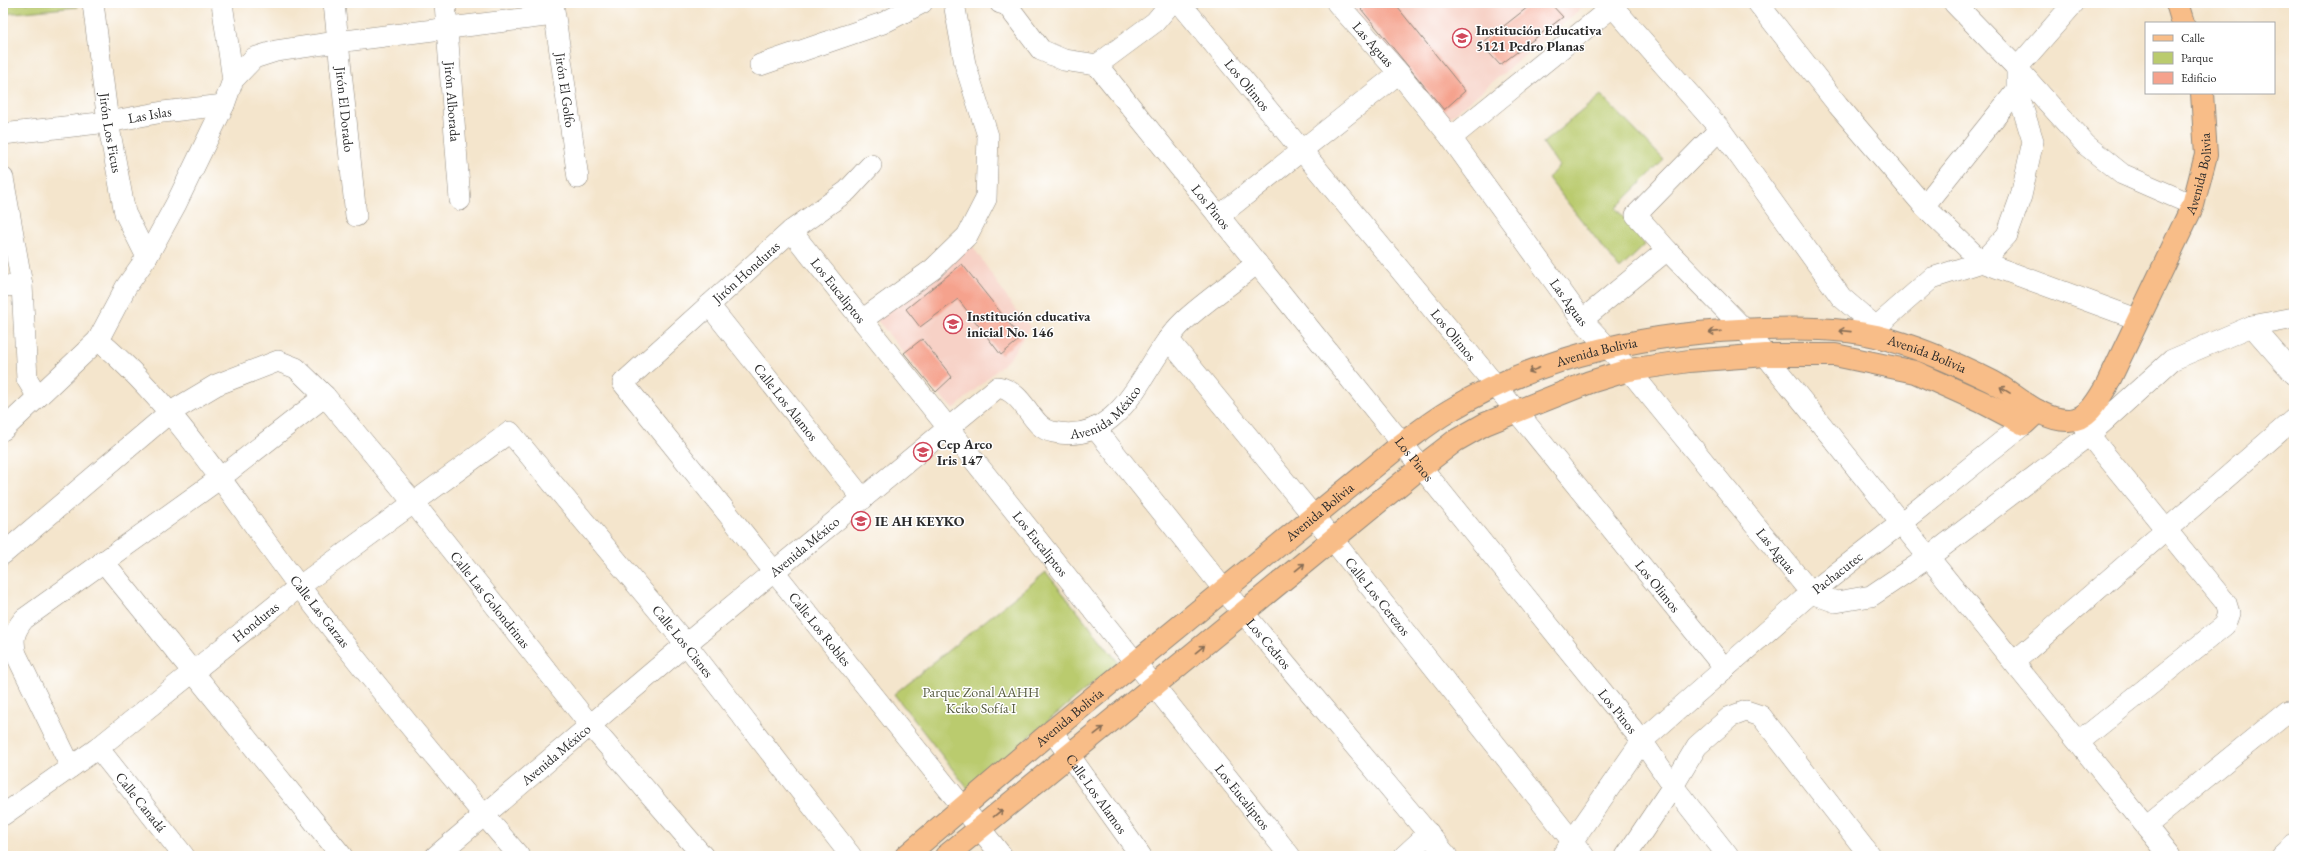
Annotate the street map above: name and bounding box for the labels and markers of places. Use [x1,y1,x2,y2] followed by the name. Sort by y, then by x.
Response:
[1476,21,1602,55] place label: Institución Educativa 5121 Pedro Planas
[1451,27,1473,49] school or university icon: Institución Educativa 5121 Pedro Planas
[967,307,1091,341] place label: Institución educativa inicial No. 146
[942,313,964,335] school or university icon: Institución educativa inicial No. 146
[937,435,992,469] place label: Cep Arco Iris 147
[912,441,934,463] school or university icon: Cep Arco Iris 147
[850,510,872,532] school or university icon: IE AH KEYKO
[875,512,965,530] place label: IE AH KEYKO

